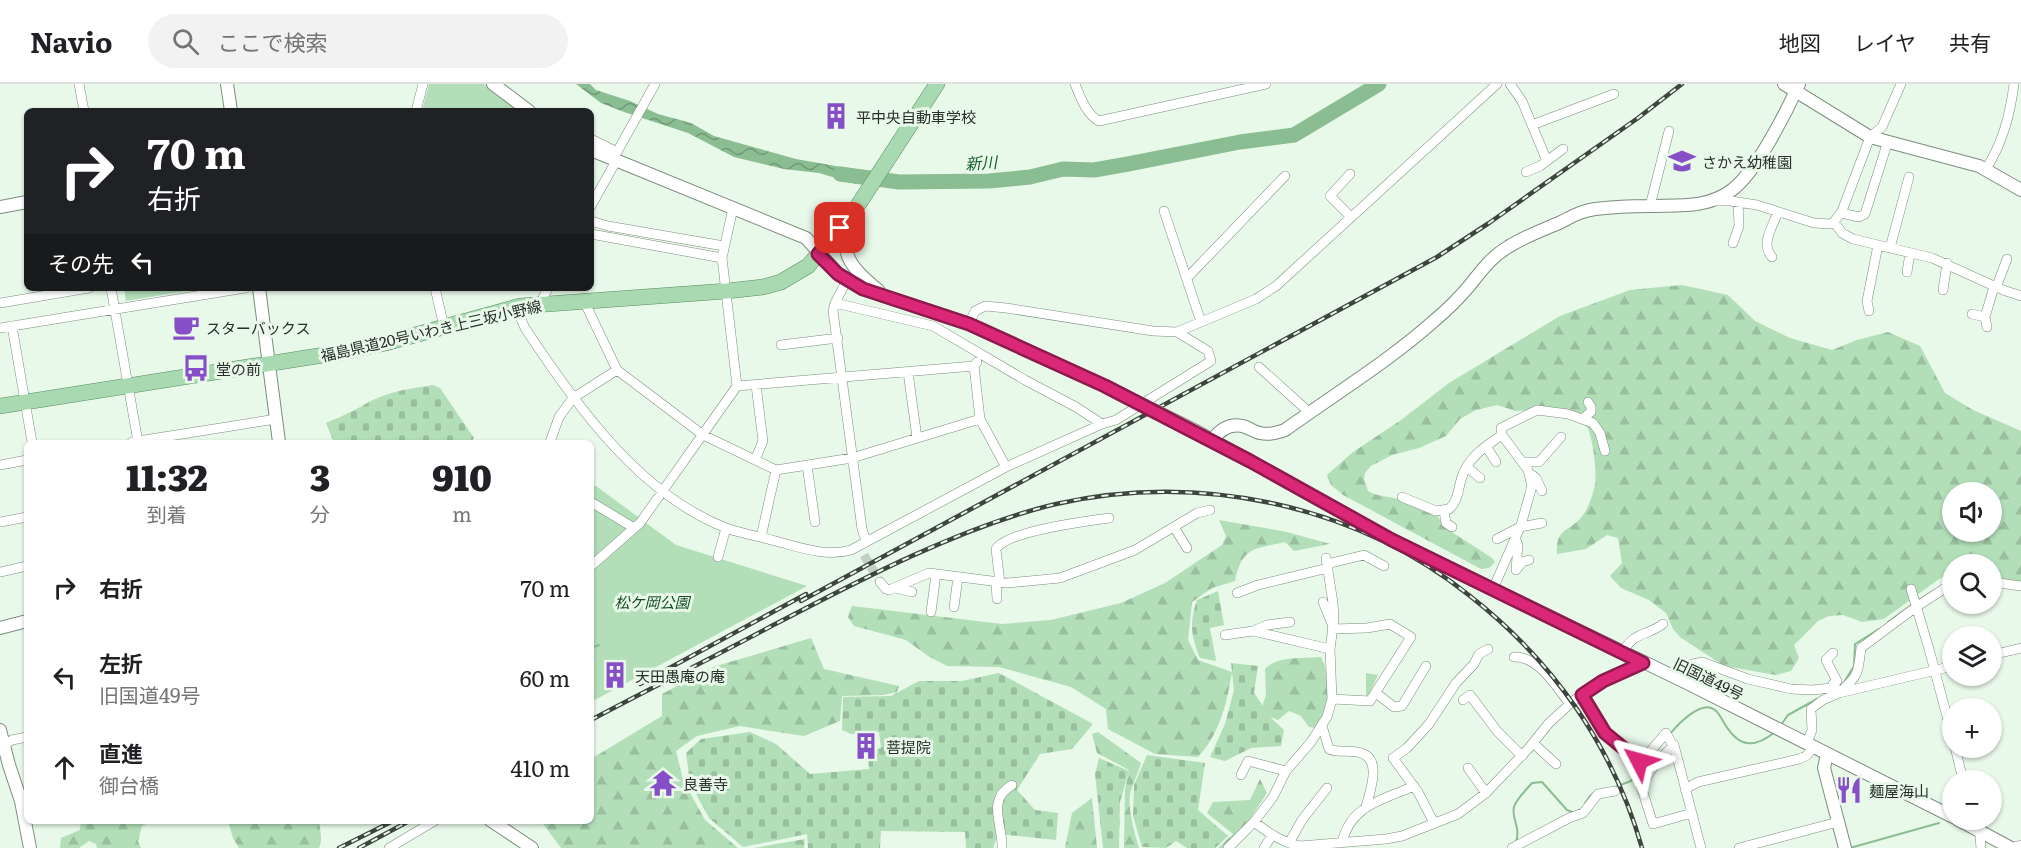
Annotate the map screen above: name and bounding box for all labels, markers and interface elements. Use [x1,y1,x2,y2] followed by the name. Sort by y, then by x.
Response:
[148,14,568,68] search box
[30,20,112,62] text: Navio
[169,25,202,58] icon: search
[217,25,327,58] text: ここで検索
[1779,26,1821,57] text: 地図
[1854,26,1916,57] text: レイヤ
[1949,26,1991,57] text: 共有
[821,101,851,131] building icon: 平中央自動車学校
[856,105,976,128] place label: 平中央自動車学校
[147,120,246,182] text: 70 m
[48,132,126,210] icon: right
[1667,146,1697,176] school or university icon: さかえ幼稚園
[964,149,1000,175] water label: 新川
[1702,150,1792,173] place label: さかえ幼稚園
[147,177,201,217] text: 右折
[814,202,865,253] pin
[823,211,856,244] icon: arrive
[48,246,114,279] text: その先
[126,246,159,279] icon: left
[318,293,544,367] street label: 福島県道20号いわき上三坂小野線
[171,312,201,342] cafe icon: スターバックス
[206,316,310,339] place label: スターバックス
[181,353,211,383] bus stop icon: 堂の前
[216,357,261,380] place label: 堂の前
[126,449,208,502] text: 11:32
[310,449,330,502] text: 3
[432,449,492,502] text: 910
[1942,482,2002,830] map controls
[1942,482,2002,542] button: sound
[147,498,187,528] text: 到着
[310,498,330,528] text: 分
[452,498,472,528] text: m
[1942,554,2002,614] button: search
[48,571,81,604] icon: right
[99,571,143,604] text: 右折
[520,571,570,604] text: 70 m
[614,590,691,613] park label: 松ケ岡公園
[1942,626,2002,686] button: layers
[99,646,143,679] text: 左折
[1670,651,1748,705] street label: 旧国道49号
[600,660,630,690] building icon: 天田愚庵の庵
[48,661,81,694] icon: left
[520,661,570,694] text: 60 m
[635,664,725,687] place label: 天田愚庵の庵
[99,679,200,709] text: 旧国道49号
[1942,698,2002,758] button: +
[1607,729,1671,793] position arrow
[851,731,881,761] building icon: 菩提院
[886,735,931,758] place label: 菩提院
[99,736,143,769] text: 直進
[48,751,81,784] icon: ahead
[510,751,570,784] text: 410 m
[648,768,678,798] temple icon: 良善寺
[99,769,159,799] text: 御台橋
[1942,770,2002,830] button: −
[683,772,728,795] place label: 良善寺
[1834,775,1864,805] restaurant icon: 麺屋海山
[1869,779,1929,802] place label: 麺屋海山

